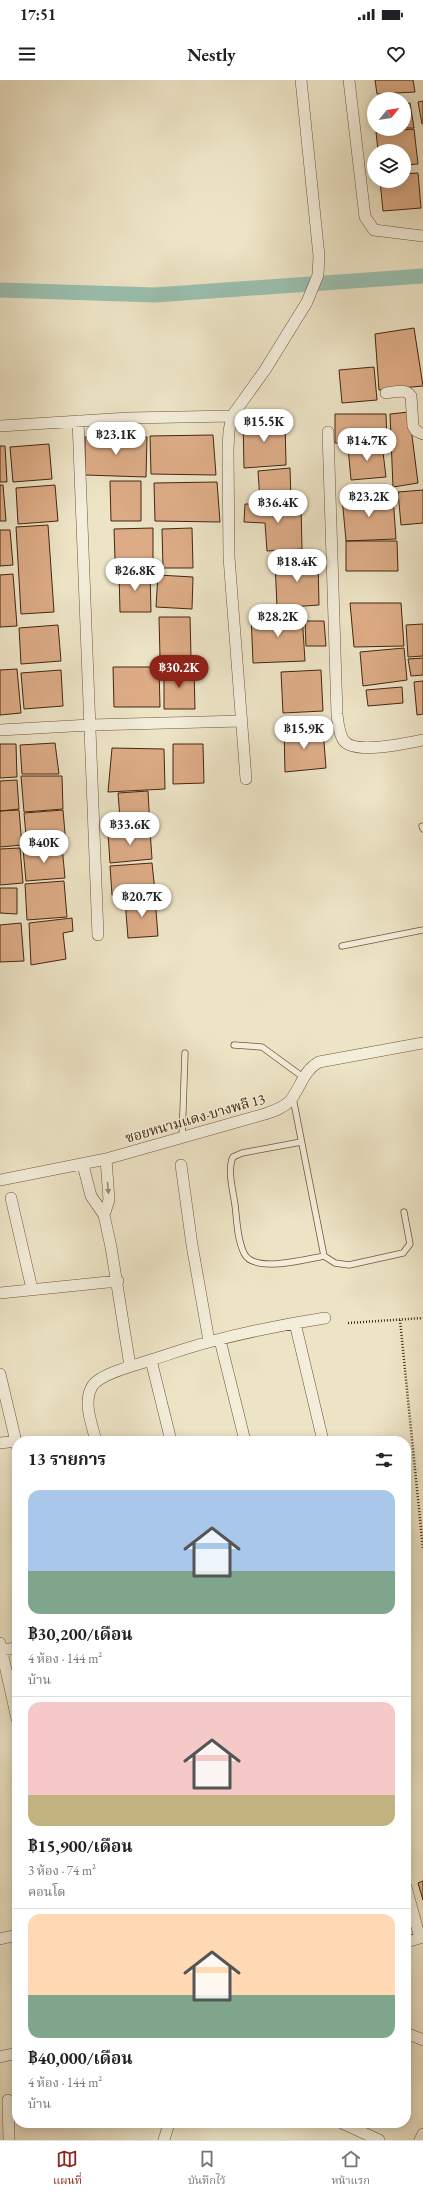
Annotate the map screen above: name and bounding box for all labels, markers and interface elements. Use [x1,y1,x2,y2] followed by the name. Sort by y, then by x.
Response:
[20,5,56,24] text: 17:51
[16,43,38,65] icon: menu
[187,43,236,66] text: Nestly
[385,43,407,65] icon: heart
[367,92,411,136] north arrow
[367,92,411,188] map controls
[367,144,411,188] button: layers
[231,409,297,443] pin: ฿15.5K
[243,413,285,430] text: ฿15.5K
[83,422,149,456] pin: ฿23.1K
[95,426,137,443] text: ฿23.1K
[334,428,400,462] pin: ฿14.7K
[346,432,388,449] text: ฿14.7K
[336,484,402,518] pin: ฿23.2K
[348,488,390,505] text: ฿23.2K
[245,490,311,524] pin: ฿36.4K
[257,494,299,511] text: ฿36.4K
[264,549,330,583] pin: ฿18.4K
[276,553,318,570] text: ฿18.4K
[102,558,168,592] pin: ฿26.8K
[114,562,156,579] text: ฿26.8K
[245,604,311,638] pin: ฿28.2K
[257,608,299,625] text: ฿28.2K
[146,655,212,689] pin: ฿30.2K
[158,659,200,676] text: ฿30.2K
[271,716,337,750] pin: ฿15.9K
[283,720,325,737] text: ฿15.9K
[97,812,163,846] pin: ฿33.6K
[109,816,151,833] text: ฿33.6K
[20,830,68,864] pin: ฿40K
[29,834,59,851] text: ฿40K
[109,884,175,918] pin: ฿20.7K
[121,888,163,905] text: ฿20.7K
[123,1089,267,1147] street label: ซอยหนามแดง-บางพลี 13
[105,1182,112,1194] one-way arrow
[28,1448,106,1470] text: 13 รายการ
[373,1449,395,1471] icon: filters
[176,1516,248,1588] icon: home
[28,1623,133,1645] text: ฿30,200/เดือน
[28,1650,102,1667] text: 4 ห้อง · 144 m²
[28,1671,51,1688] text: บ้าน
[176,1728,248,1800] icon: home
[28,1835,133,1857] text: ฿15,900/เดือน
[28,1862,96,1879] text: 3 ห้อง · 74 m²
[28,1883,66,1900] text: คอนโด
[176,1940,248,2012] icon: home
[28,2047,133,2069] text: ฿40,000/เดือน
[28,2074,102,2091] text: 4 ห้อง · 144 m²
[28,2095,51,2112] text: บ้าน
[53,2148,82,2190] tab: แผนที่
[188,2148,225,2190] tab: บันทึกไว้
[331,2148,370,2190] tab: หน้าแรก

